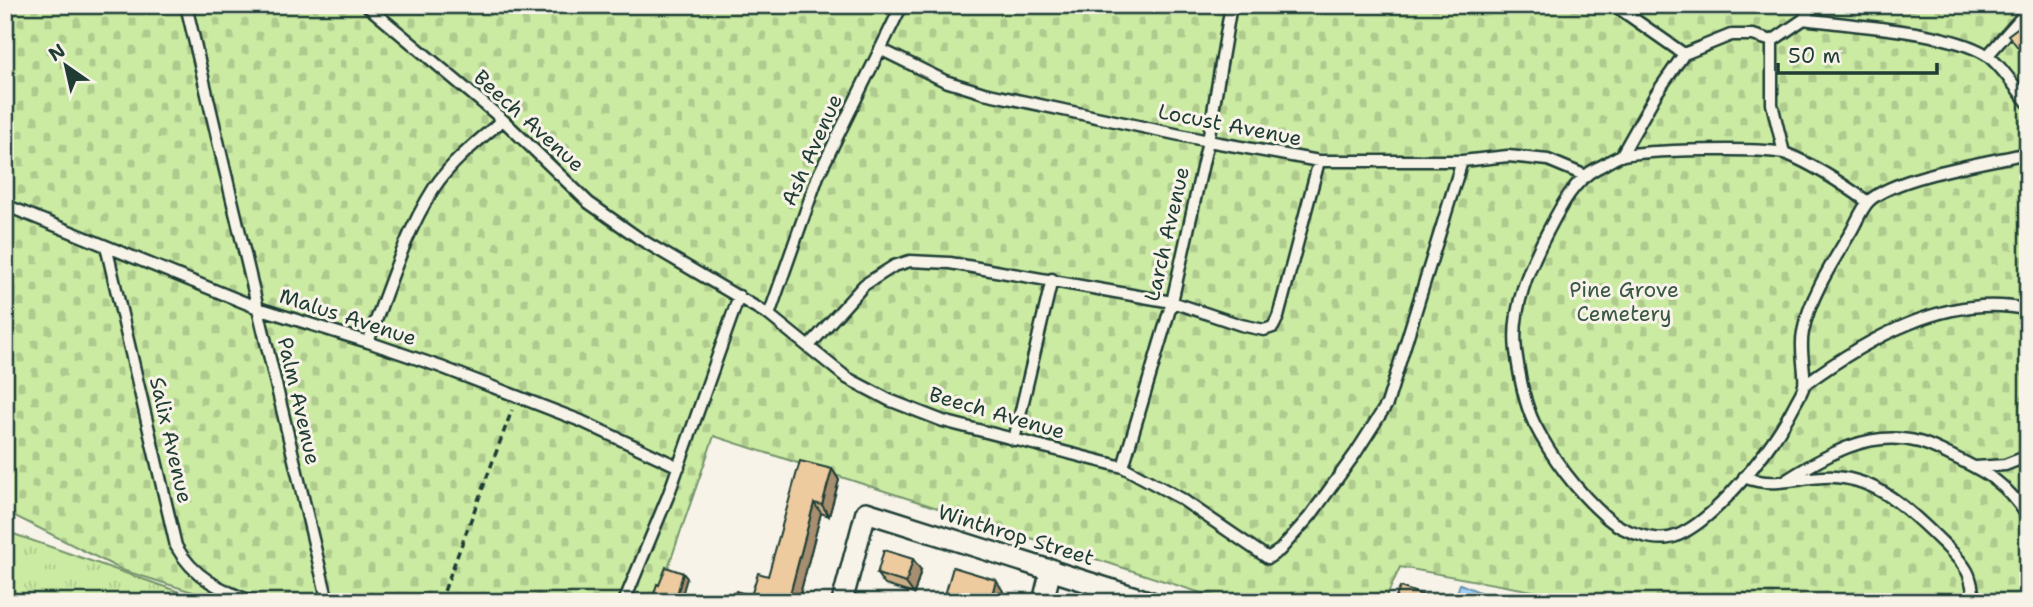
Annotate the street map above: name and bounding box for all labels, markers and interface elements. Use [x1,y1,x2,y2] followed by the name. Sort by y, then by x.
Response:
[32,32,102,102] north arrow
[1778,32,1937,76] scale bar
[44,38,70,67] text: N
[1788,42,1841,70] text: 50 m
[468,64,590,178] street label: Beech Avenue
[775,90,849,210] street label: Ash Avenue
[1156,97,1304,153] street label: Locust Avenue
[1138,164,1196,304] street label: Larch Avenue
[1569,276,1679,328] park label: Pine Grove Cemetery
[276,282,420,352] street label: Malus Avenue
[271,335,327,467] street label: Palm Avenue
[143,374,199,506] street label: Salix Avenue
[926,380,1068,446] street label: Beech Avenue
[934,498,1098,572] street label: Winthrop Street

